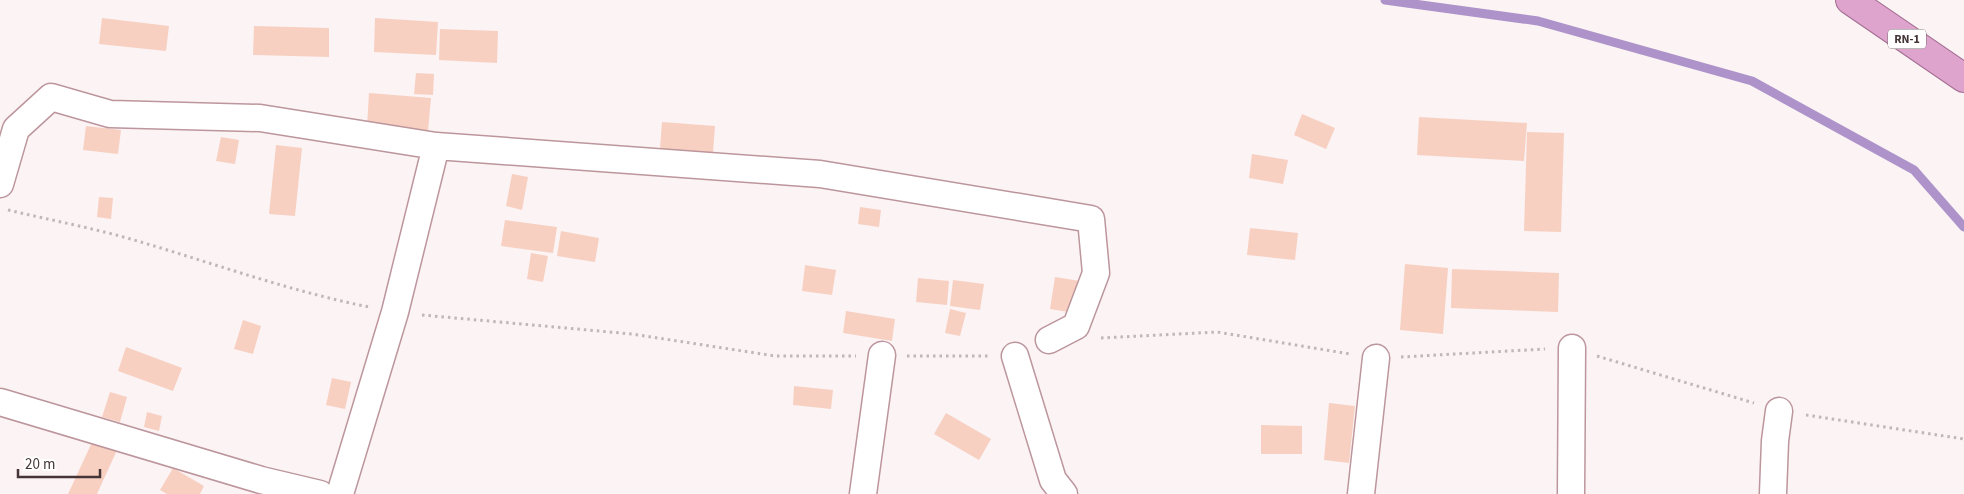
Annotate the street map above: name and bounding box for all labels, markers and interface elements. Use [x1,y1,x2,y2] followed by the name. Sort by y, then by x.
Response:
[1888,30,1926,48] road number: RN-1
[18,446,100,478] scale bar
[25,454,55,475] text: 20 m

